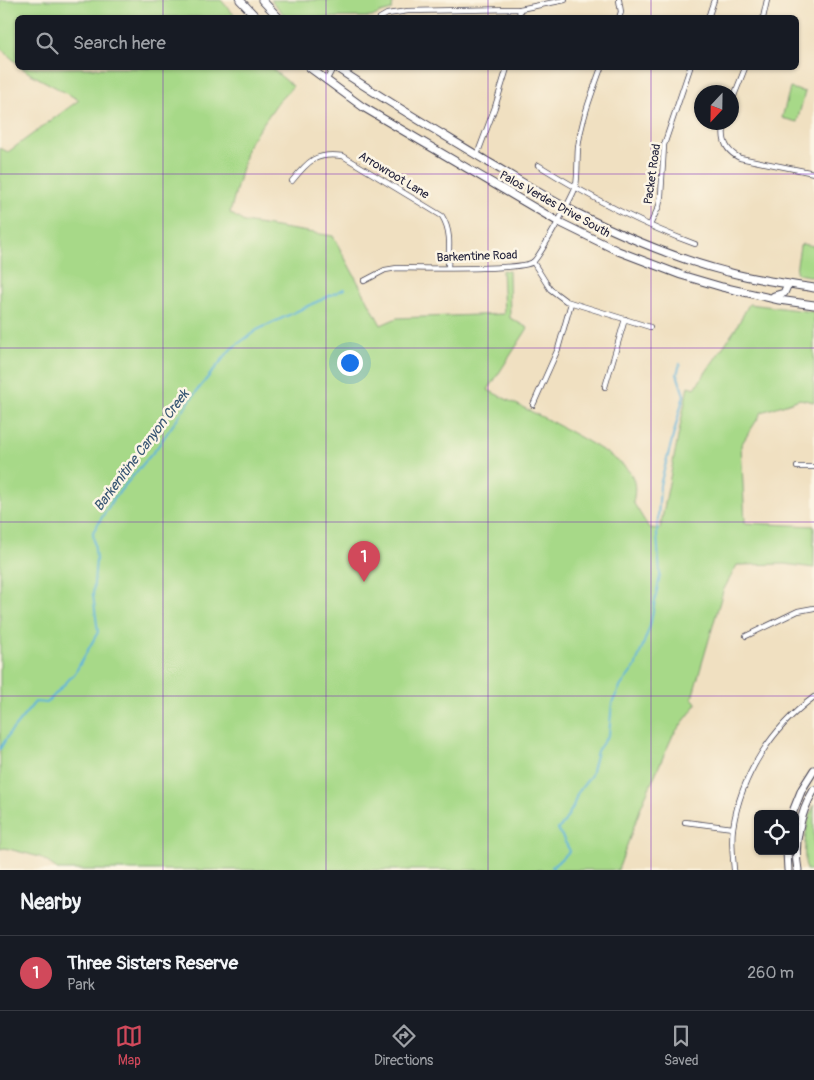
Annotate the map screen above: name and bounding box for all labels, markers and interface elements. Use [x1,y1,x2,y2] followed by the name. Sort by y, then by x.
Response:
[15,15,799,70] search box
[33,29,61,57] icon: search
[73,31,166,55] text: Search here
[694,85,739,130] north arrow
[641,143,664,205] street label: Packet Road
[356,148,432,202] street label: Arrowroot Lane
[497,168,613,241] street label: Palos Verdes Drive South
[436,248,518,265] street label: Barkentine Road
[337,350,363,376] your location
[90,385,193,514] water label: Barkenitine Canyon Creek
[348,541,380,582] pin: 1
[754,810,799,855] map controls
[754,810,799,855] button: locate
[20,889,81,916] text: Nearby
[67,951,238,975] text: Three Sisters Reserve
[33,963,39,983] text: 1
[747,963,794,983] text: 260 m
[67,975,95,995] text: Park
[115,1022,143,1069] tab: Map
[374,1022,433,1069] tab: Directions
[664,1022,699,1069] tab: Saved

